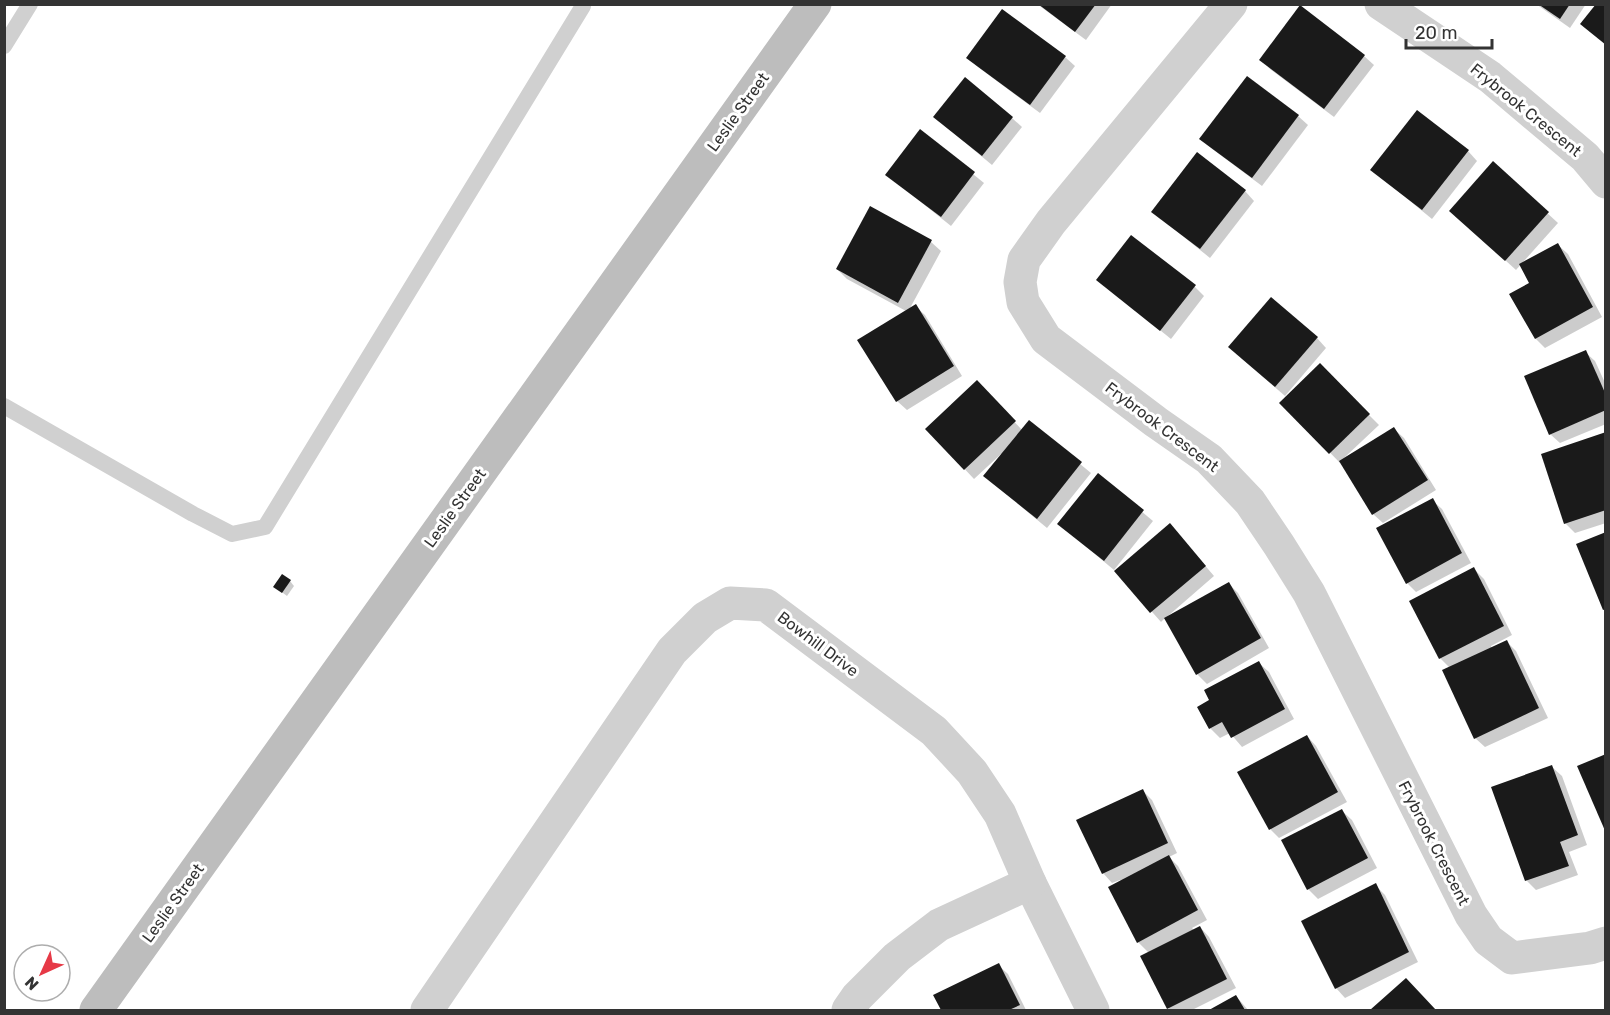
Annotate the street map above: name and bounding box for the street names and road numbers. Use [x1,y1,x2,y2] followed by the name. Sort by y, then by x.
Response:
[1467,59,1585,161] street label: Frybrook Crescent
[703,69,773,155] street label: Leslie Street
[1101,378,1223,476] street label: Frybrook Crescent
[420,465,490,551] street label: Leslie Street
[774,607,862,681] street label: Bowhill Drive
[1394,778,1474,908] street label: Frybrook Crescent
[138,860,208,946] street label: Leslie Street

